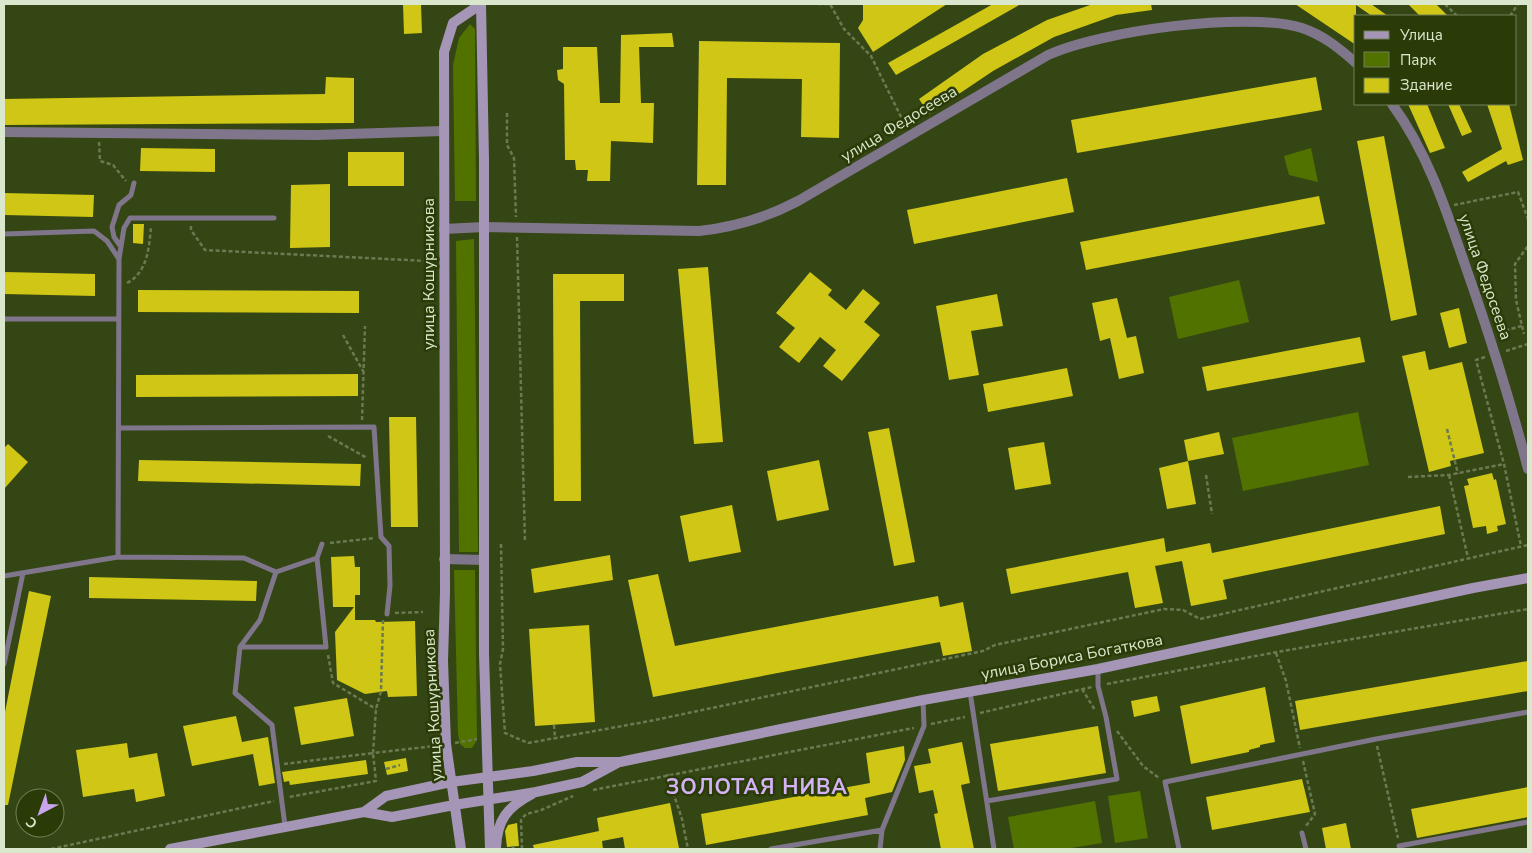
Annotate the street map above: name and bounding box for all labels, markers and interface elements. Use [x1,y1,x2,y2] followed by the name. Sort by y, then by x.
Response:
[1354,15,1517,105] legend
[1399,25,1443,45] text: Улица
[1400,50,1436,70] text: Парк
[1400,75,1452,95] text: Здание
[837,81,961,167] street label: улица Федосеева
[418,198,440,350] street label: улица Кошурникова
[1453,211,1517,343] street label: улица Федосеева
[418,628,448,782] street label: улица Кошурникова
[979,629,1165,685] street label: улица Бориса Богаткова
[666,773,848,801] district label: ЗОЛОТАЯ НИВА
[15,788,65,838] north arrow
[22,812,42,833] text: С

